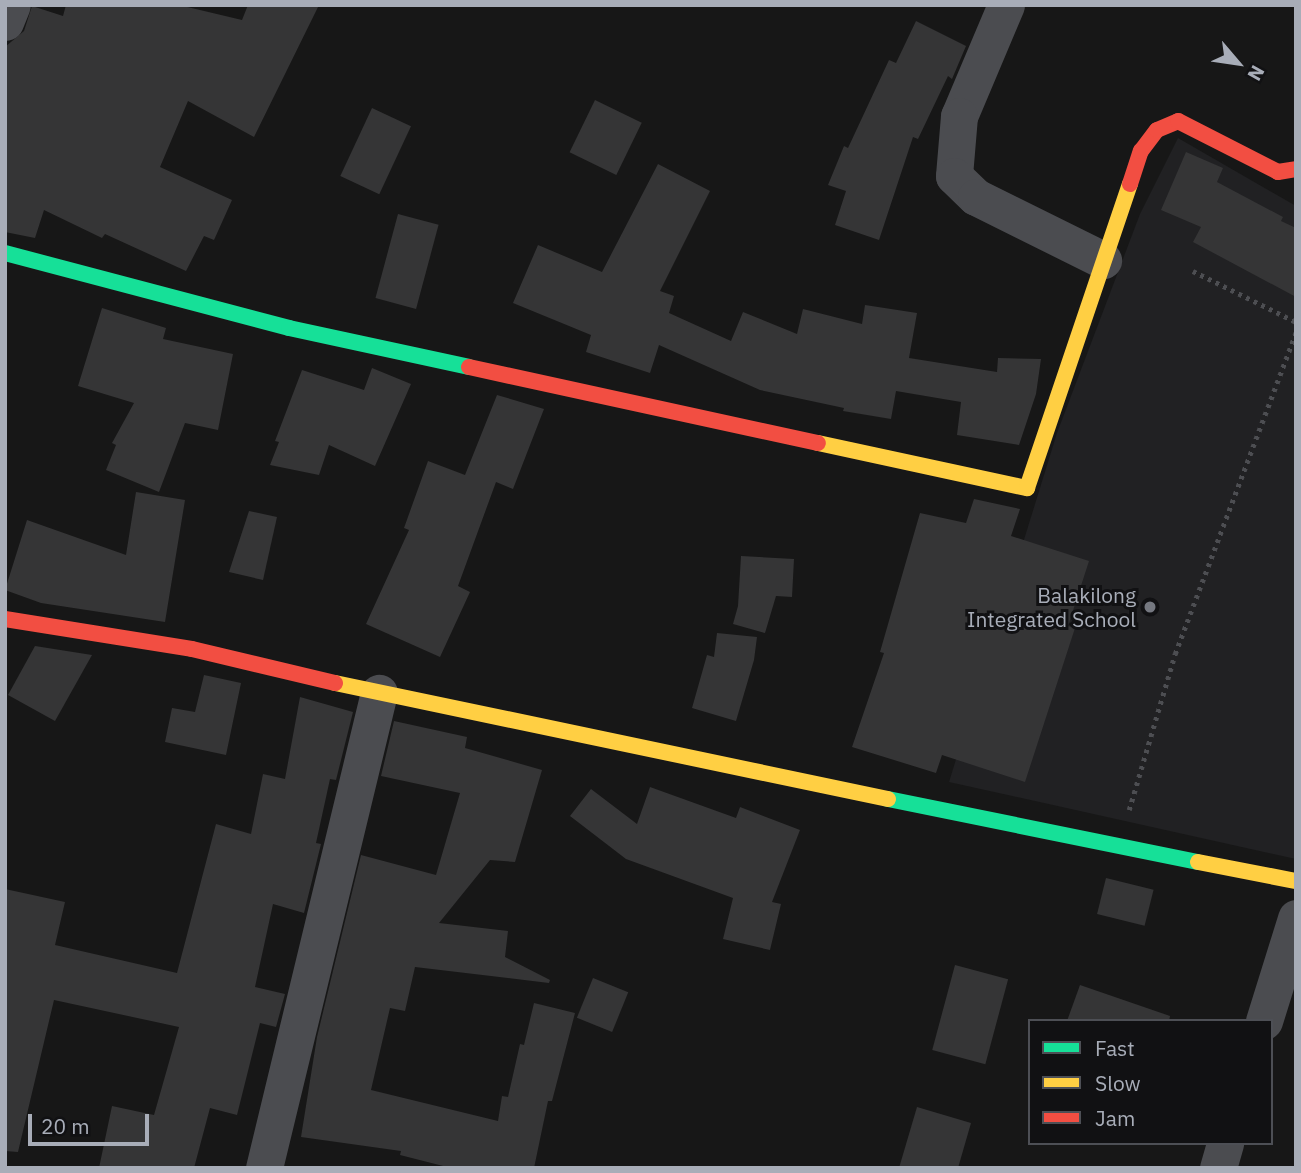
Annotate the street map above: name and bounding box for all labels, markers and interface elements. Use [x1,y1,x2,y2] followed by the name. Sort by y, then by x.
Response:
[1203,28,1273,98] north arrow
[1243,61,1270,85] text: N
[967,582,1136,632] place label: Balakilong Integrated School
[1142,599,1158,615] marker: Balakilong Integrated School
[1028,1019,1273,1145] legend
[1095,1034,1135,1062] text: Fast
[1095,1069,1141,1097] text: Slow
[32,1100,152,1144] scale bar
[1095,1104,1135,1132] text: Jam
[41,1112,90,1140] text: 20 m

